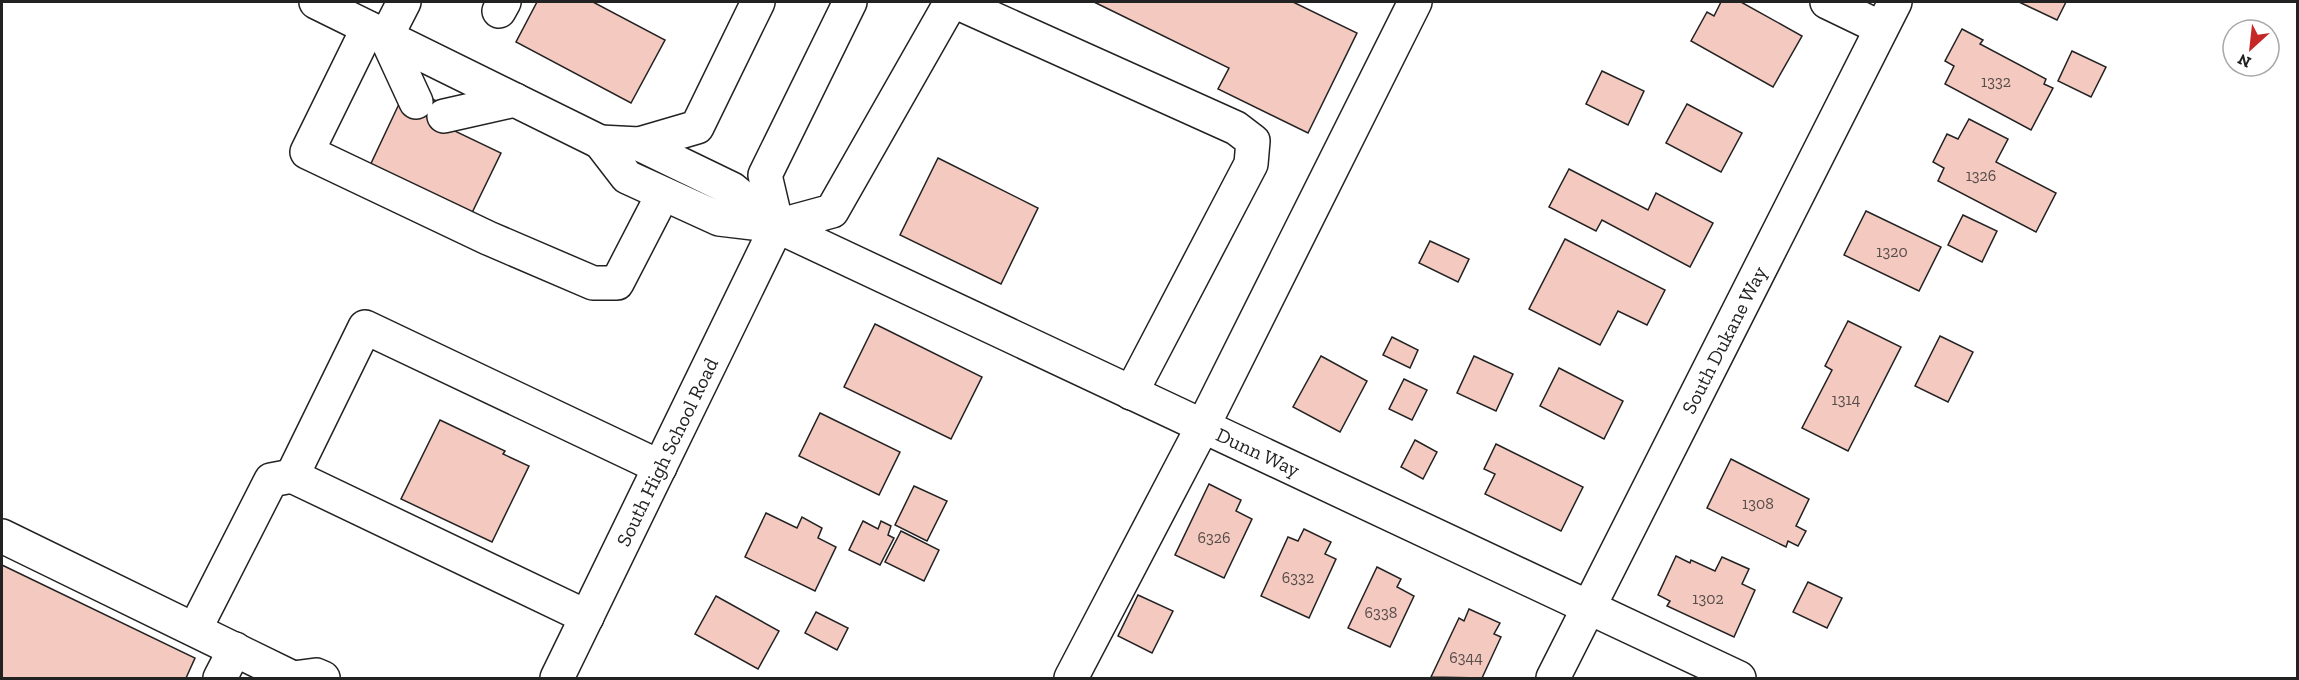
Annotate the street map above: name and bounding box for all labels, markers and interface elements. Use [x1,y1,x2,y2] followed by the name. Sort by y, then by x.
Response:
[2221,18,2281,78] north arrow
[2235,50,2254,72] text: N
[1981,72,2011,91] house number: 1332
[1966,166,1996,185] house number: 1326
[1876,242,1908,261] house number: 1320
[1676,261,1772,418] street label: South Dukane Way
[611,354,723,550] street label: South High School Road
[1832,390,1861,409] house number: 1314
[1212,422,1304,482] street label: Dunn Way
[1742,494,1774,513] house number: 1308
[1197,528,1231,547] house number: 6326
[1282,568,1314,587] house number: 6332
[1692,589,1724,608] house number: 1302
[1365,603,1397,622] house number: 6338
[1449,648,1483,667] house number: 6344

